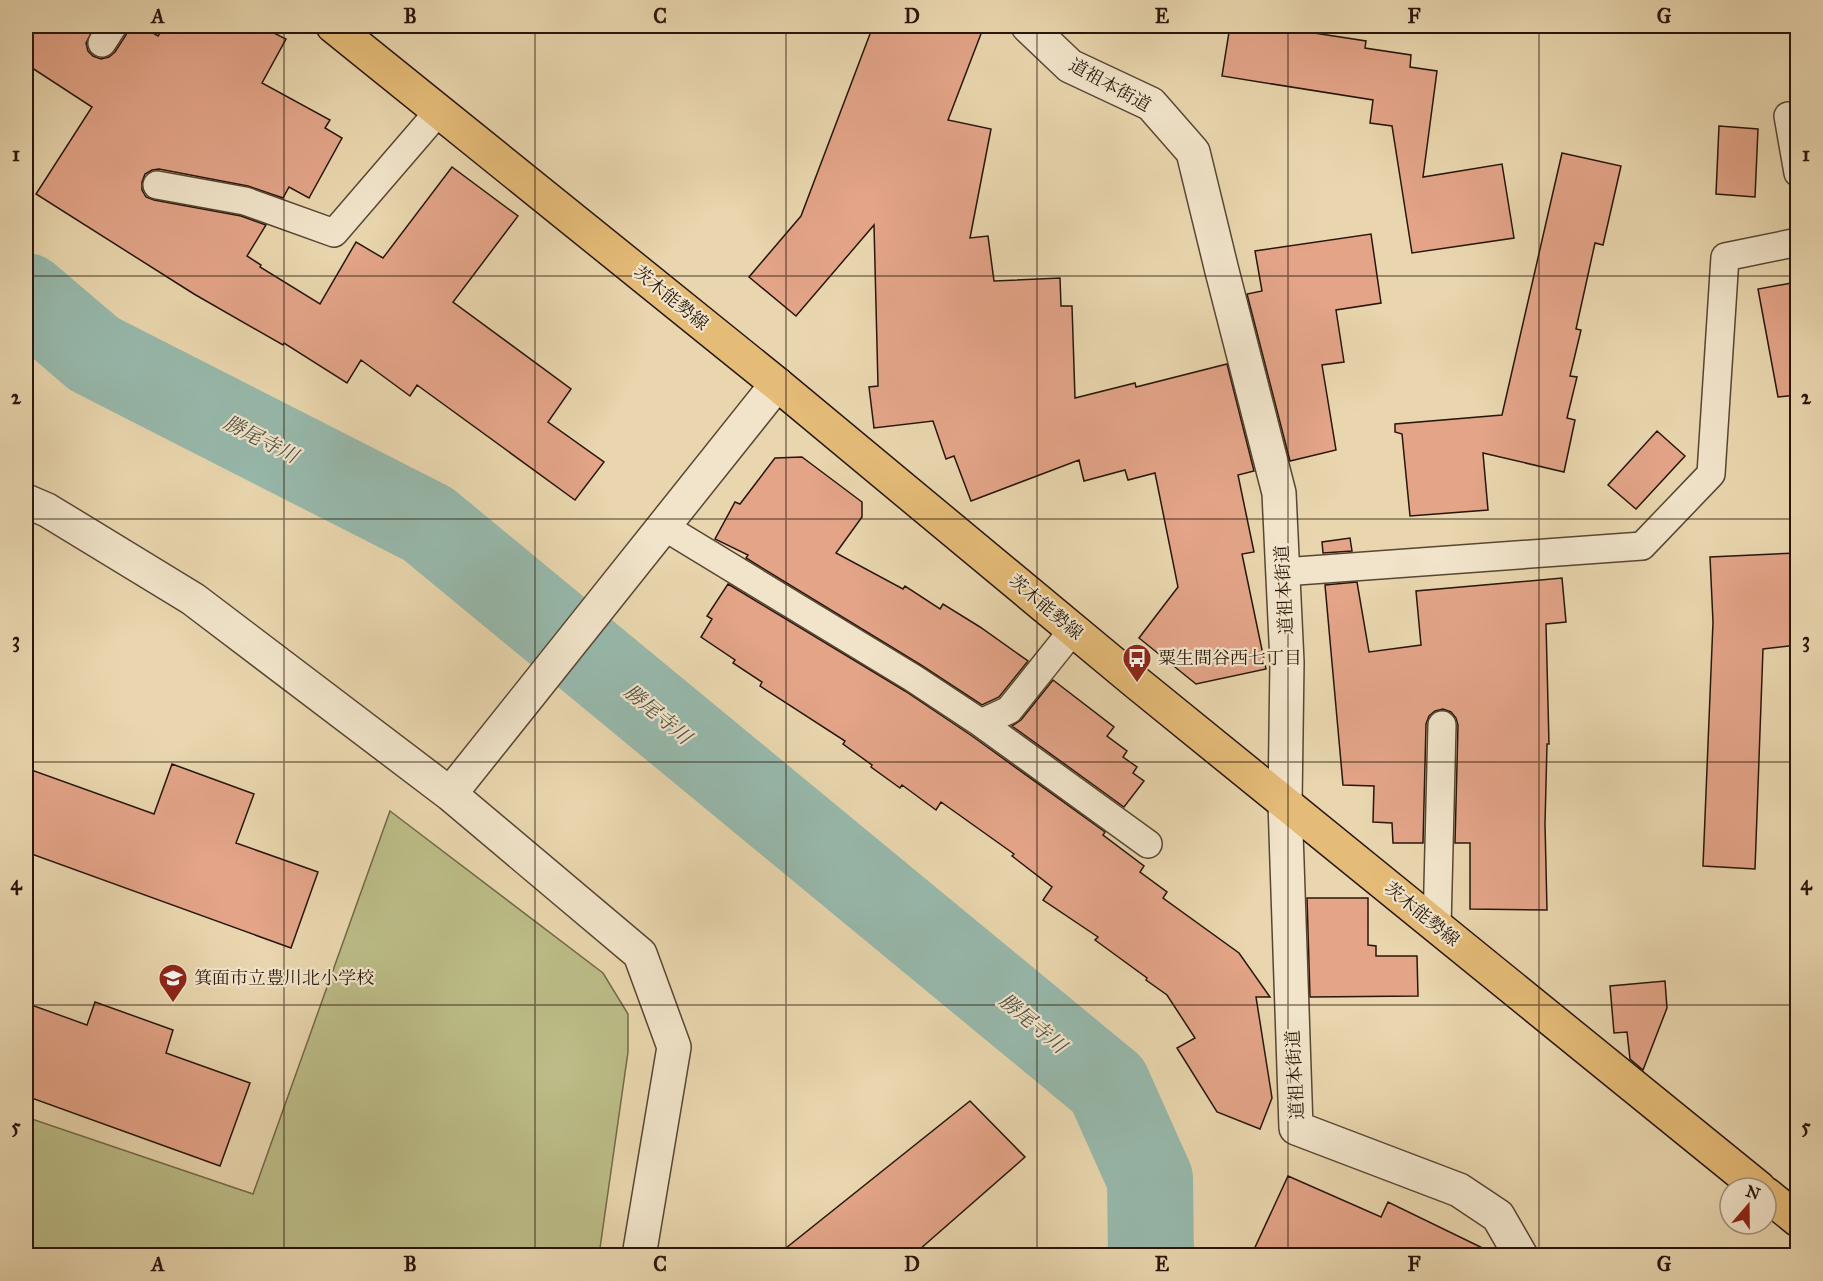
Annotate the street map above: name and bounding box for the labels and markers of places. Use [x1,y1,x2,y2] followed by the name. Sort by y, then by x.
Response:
[1121,642,1153,684] bus stop icon: 粟生間谷西七丁目
[1158,647,1302,669] place label: 粟生間谷西七丁目
[157,962,189,1004] school or university icon: 箕面市立豊川北小学校
[194,967,374,989] place label: 箕面市立豊川北小学校

